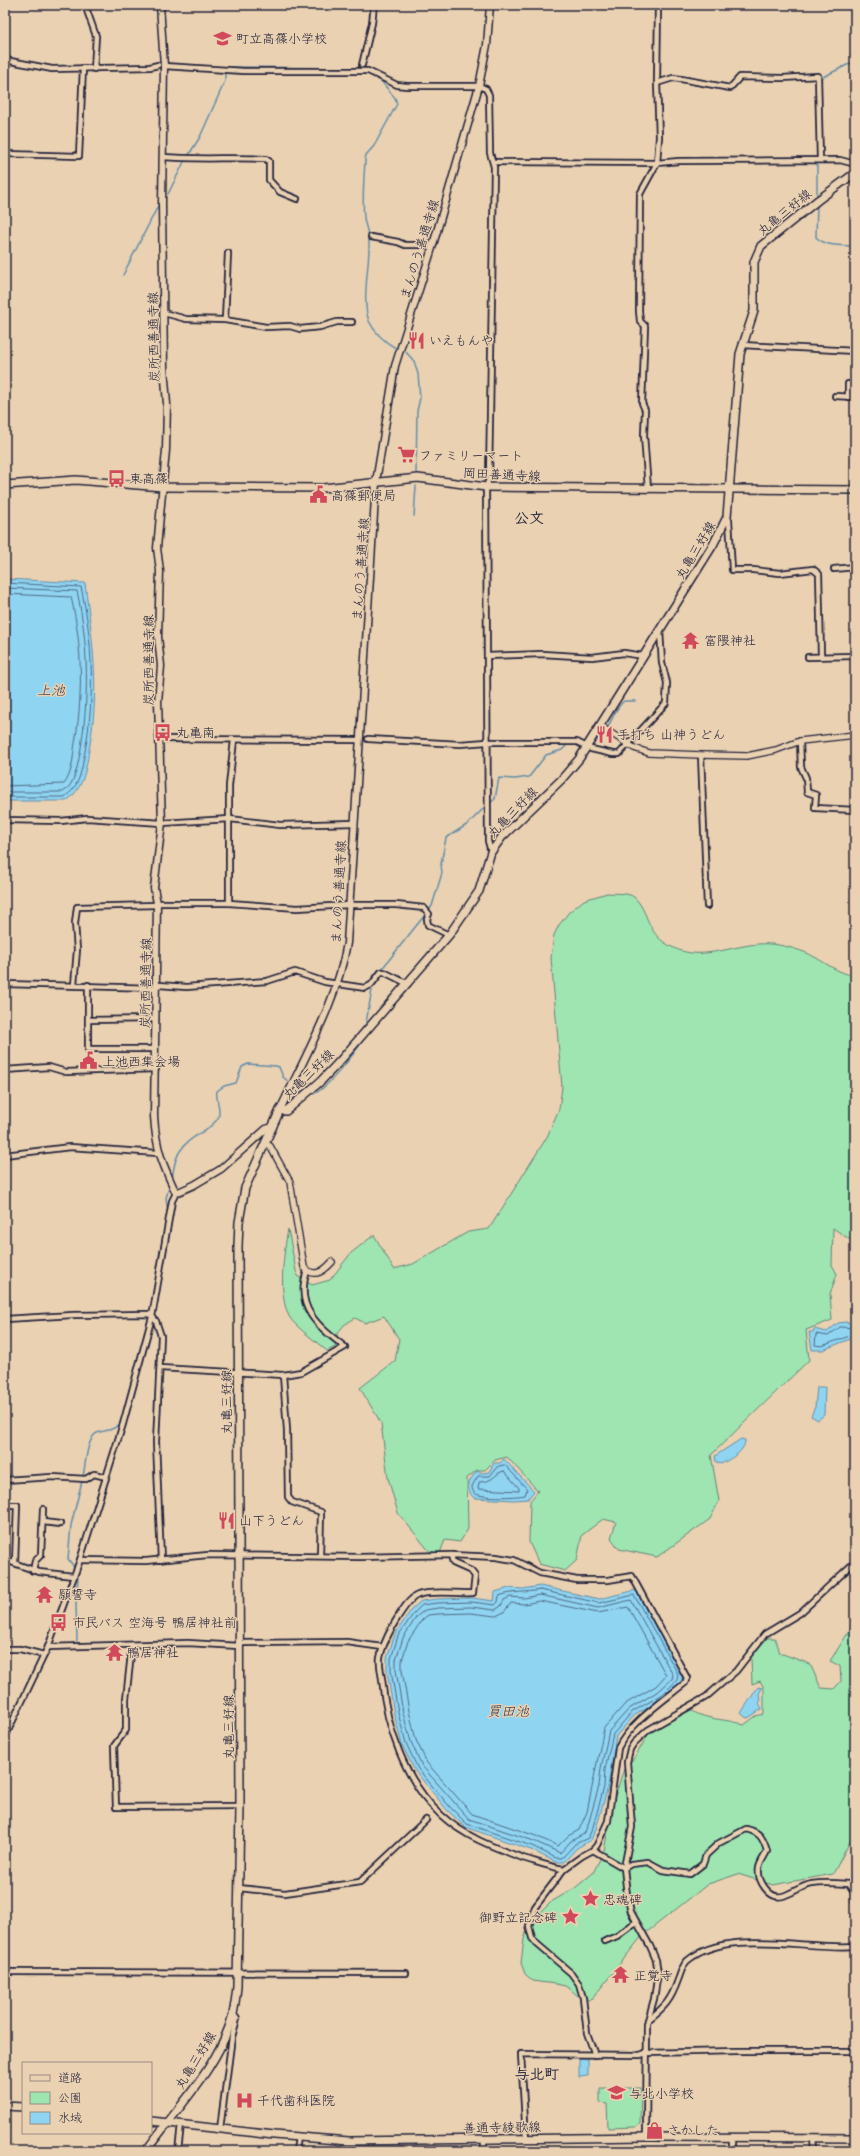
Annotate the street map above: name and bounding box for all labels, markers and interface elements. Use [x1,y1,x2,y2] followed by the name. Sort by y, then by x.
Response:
[213,28,233,48] school or university icon: 町立高篠小学校
[236,31,327,46] place label: 町立高篠小学校
[754,185,815,239] street label: 丸亀三好線
[397,196,442,301] street label: まんのう善通寺線
[145,290,162,383] street label: 炭所西善通寺線
[406,330,426,350] restaurant icon: いえもんや
[429,333,493,348] place label: いえもんや
[396,445,416,465] supermarket icon: ファミリーマート
[419,448,523,463] place label: ファミリーマート
[463,465,542,484] street label: 岡田善通寺線
[106,468,126,488] bus stop icon: 東高篠
[129,471,168,486] place label: 東高篠
[308,485,328,505] public building icon: 高篠郵便局
[331,488,396,503] place label: 高篠郵便局
[514,509,544,527] district label: 公文
[349,516,372,621] street label: まんのう善通寺線
[672,518,719,582] street label: 丸亀三好線
[141,614,156,706] street label: 炭所西善通寺線
[681,630,701,650] temple icon: 富隈神社
[704,633,756,648] place label: 富隈神社
[37,682,66,699] water label: 上池
[153,722,173,742] bus stop icon: 丸亀南
[594,724,614,744] restaurant icon: 手打ち 山神うどん
[176,725,215,740] place label: 丸亀南
[617,727,726,742] place label: 手打ち 山神うどん
[484,783,541,841] street label: 丸亀三好線
[328,839,349,944] street label: まんのう善通寺線
[137,936,154,1029] street label: 炭所西善通寺線
[280,1046,338,1102] street label: 丸亀三好線
[79,1051,99,1071] public building icon: 上池西集会場
[102,1054,180,1069] place label: 上池西集会場
[219,1369,234,1435] street label: 丸亀三好線
[216,1510,236,1530] restaurant icon: 山下うどん
[239,1513,304,1528] place label: 山下うどん
[35,1584,55,1604] temple icon: 願誓寺
[58,1587,97,1602] place label: 願誓寺
[49,1612,69,1632] bus stop icon: 市民バス 空海号 鴨居神社前
[72,1615,237,1630] place label: 市民バス 空海号 鴨居神社前
[104,1642,124,1662] temple icon: 鴨居神社
[127,1645,179,1660] place label: 鴨居神社
[221,1694,236,1760] street label: 丸亀三好線
[487,1703,530,1720] water label: 買田池
[580,1889,600,1909] place icon: 忠魂碑
[603,1892,642,1907] place label: 忠魂碑
[560,1907,580,1927] place icon: 御野立記念碑
[479,1910,557,1925] place label: 御野立記念碑
[611,1965,631,1985] temple icon: 正覚寺
[634,1968,673,1983] place label: 正覚寺
[172,2028,220,2092] street label: 丸亀三好線
[22,2062,152,2134] legend
[514,2065,560,2083] district label: 与北町
[58,2071,82,2085] text: 道路
[606,2083,626,2103] school or university icon: 与北小学校
[629,2086,694,2101] place label: 与北小学校
[234,2090,254,2110] hospital icon: 千代歯科医院
[58,2091,82,2105] text: 公園
[257,2093,335,2108] place label: 千代歯科医院
[58,2111,82,2125] text: 水域
[463,2119,542,2136] street label: 善通寺綾歌線
[644,2120,664,2140] shop icon: さかした
[667,2123,719,2138] place label: さかした

